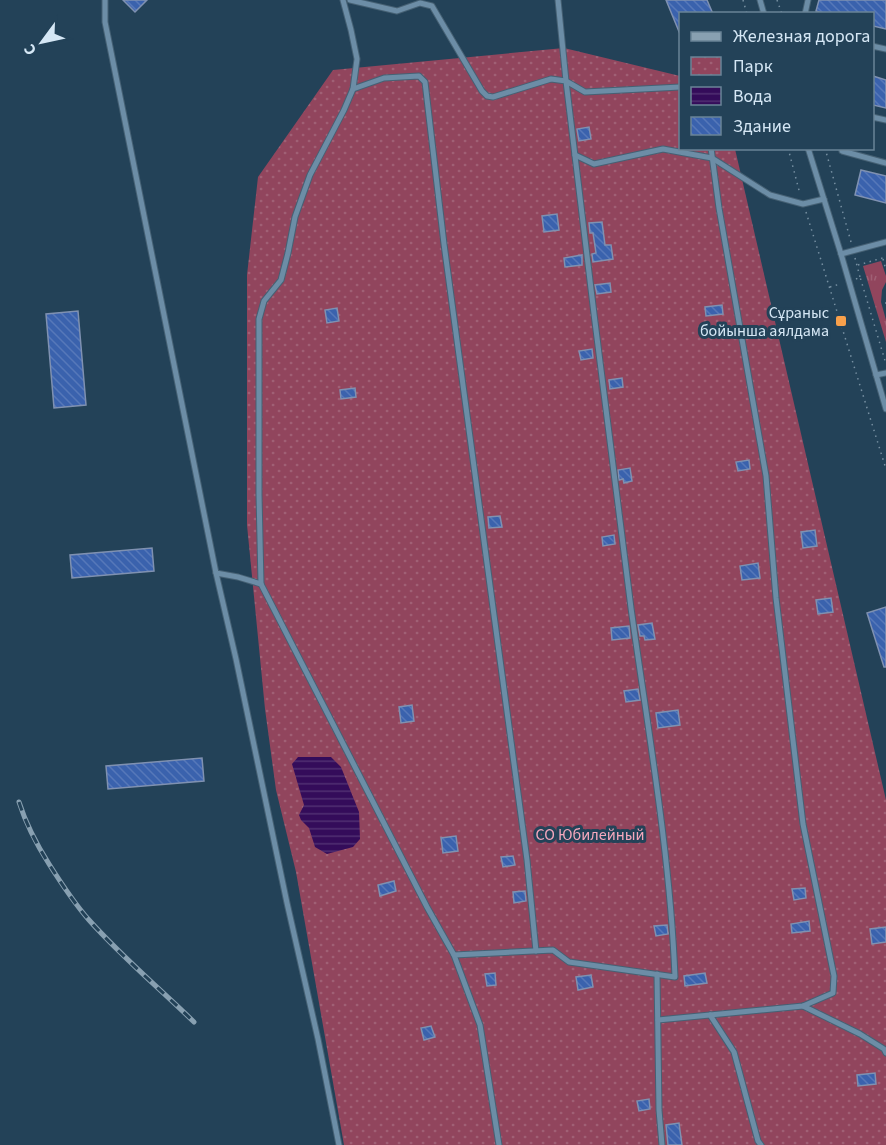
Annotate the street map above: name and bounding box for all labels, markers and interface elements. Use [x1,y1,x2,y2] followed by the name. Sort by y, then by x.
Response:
[12,12,72,72] north arrow
[679,12,874,150] legend
[733,24,870,49] text: Железная дорога
[18,40,42,60] text: С
[733,54,773,79] text: Парк
[733,84,772,109] text: Вода
[733,114,791,139] text: Здание
[700,302,829,342] place label: Сұраныс бойынша аялдама
[834,314,848,328] marker: Сұраныс бойынша аялдама
[535,824,645,846] park label: СО Юбилейный

